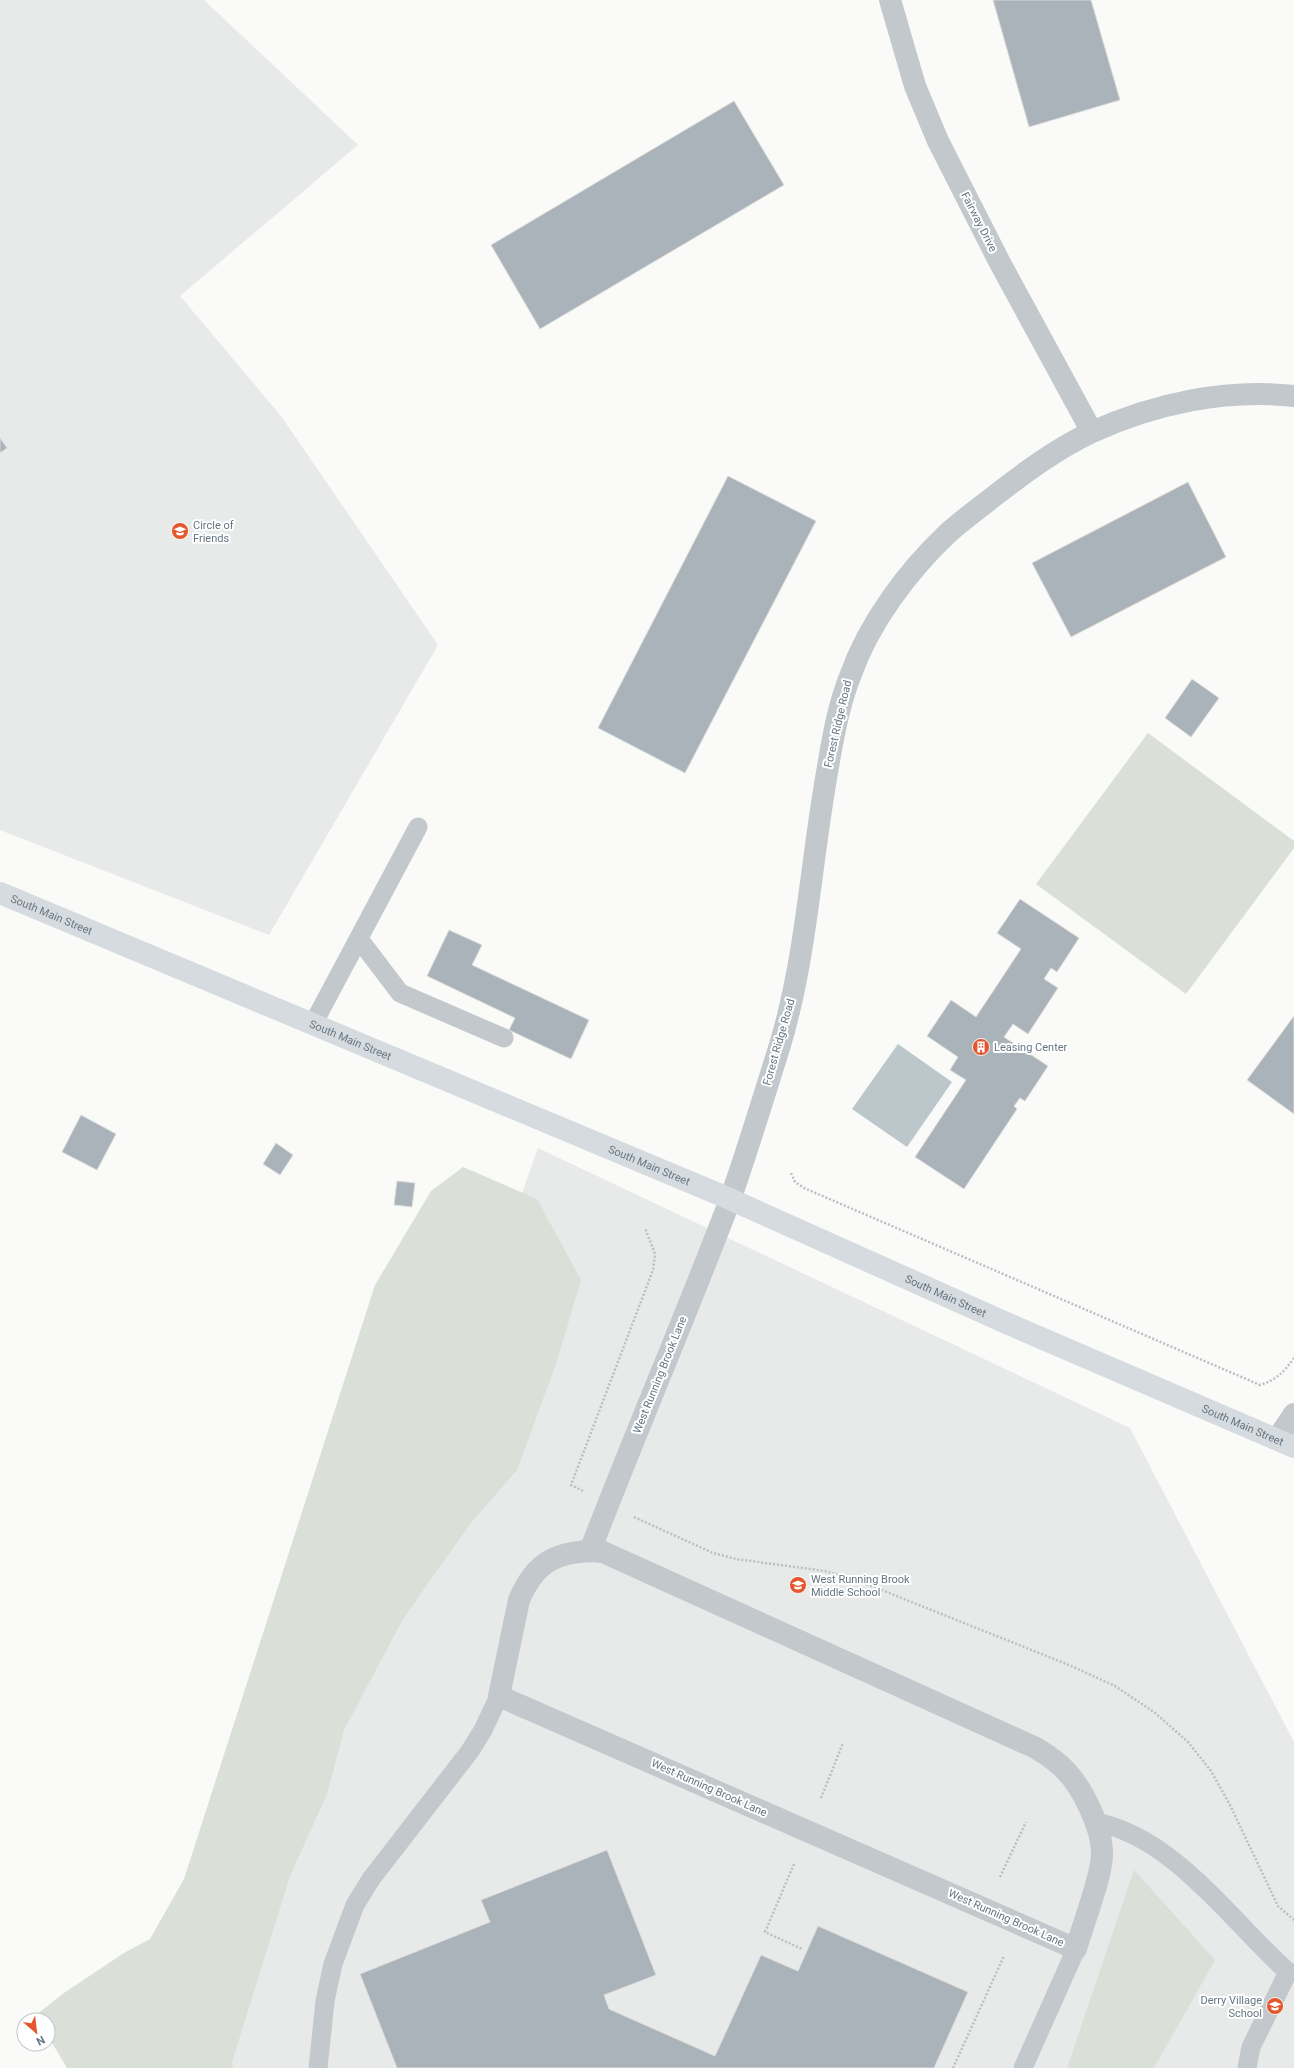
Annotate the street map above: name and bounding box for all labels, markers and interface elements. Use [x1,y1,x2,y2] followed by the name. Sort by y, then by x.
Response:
[958,190,1000,254] street label: Fairway Drive
[193,519,234,545] place label: Circle of Friends
[170,521,190,541] school or university icon: Circle of Friends
[822,679,854,769] street label: Forest Ridge Road
[9,892,95,938] street label: South Main Street
[760,997,798,1087] street label: Forest Ridge Road
[308,1017,394,1063] street label: South Main Street
[971,1037,991,1057] building icon: Leasing Center
[994,1041,1068,1054] place label: Leasing Center
[606,1142,692,1188] street label: South Main Street
[903,1272,989,1320] street label: South Main Street
[631,1314,690,1435] street label: West Running Brook Lane
[1200,1402,1286,1448] street label: South Main Street
[811,1573,910,1599] place label: West Running Brook Middle School
[788,1575,808,1595] school or university icon: West Running Brook Middle School
[649,1757,769,1819] street label: West Running Brook Lane
[946,1887,1066,1949] street label: West Running Brook Lane
[1200,1994,1262,2020] place label: Derry Village School
[1265,1996,1285,2016] school or university icon: Derry Village School
[16,2012,56,2052] north arrow
[34,2033,47,2048] text: N

